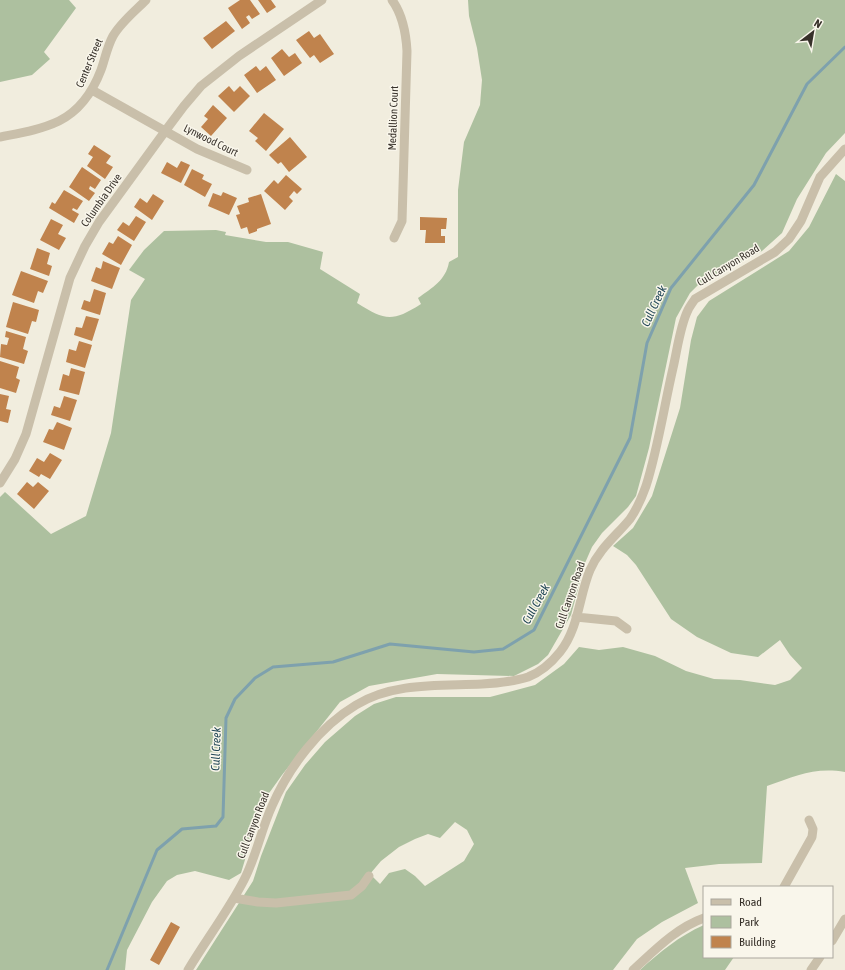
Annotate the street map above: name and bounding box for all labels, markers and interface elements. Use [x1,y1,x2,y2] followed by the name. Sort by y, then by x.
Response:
[793,12,833,52] north arrow
[812,17,824,30] text: N
[73,37,105,89] street label: Center Street
[386,85,400,151] street label: Medallion Court
[182,122,240,158] street label: Lynwood Court
[78,171,124,229] street label: Columbia Drive
[695,242,761,288] street label: Cull Canyon Road
[638,283,670,329] water label: Cull Creek
[553,560,587,630] street label: Cull Canyon Road
[519,581,553,627] water label: Cull Creek
[208,726,224,771] water label: Cull Creek
[235,790,271,860] street label: Cull Canyon Road
[703,886,833,958] legend
[739,895,762,909] text: Road
[739,915,760,929] text: Park
[739,935,777,949] text: Building

